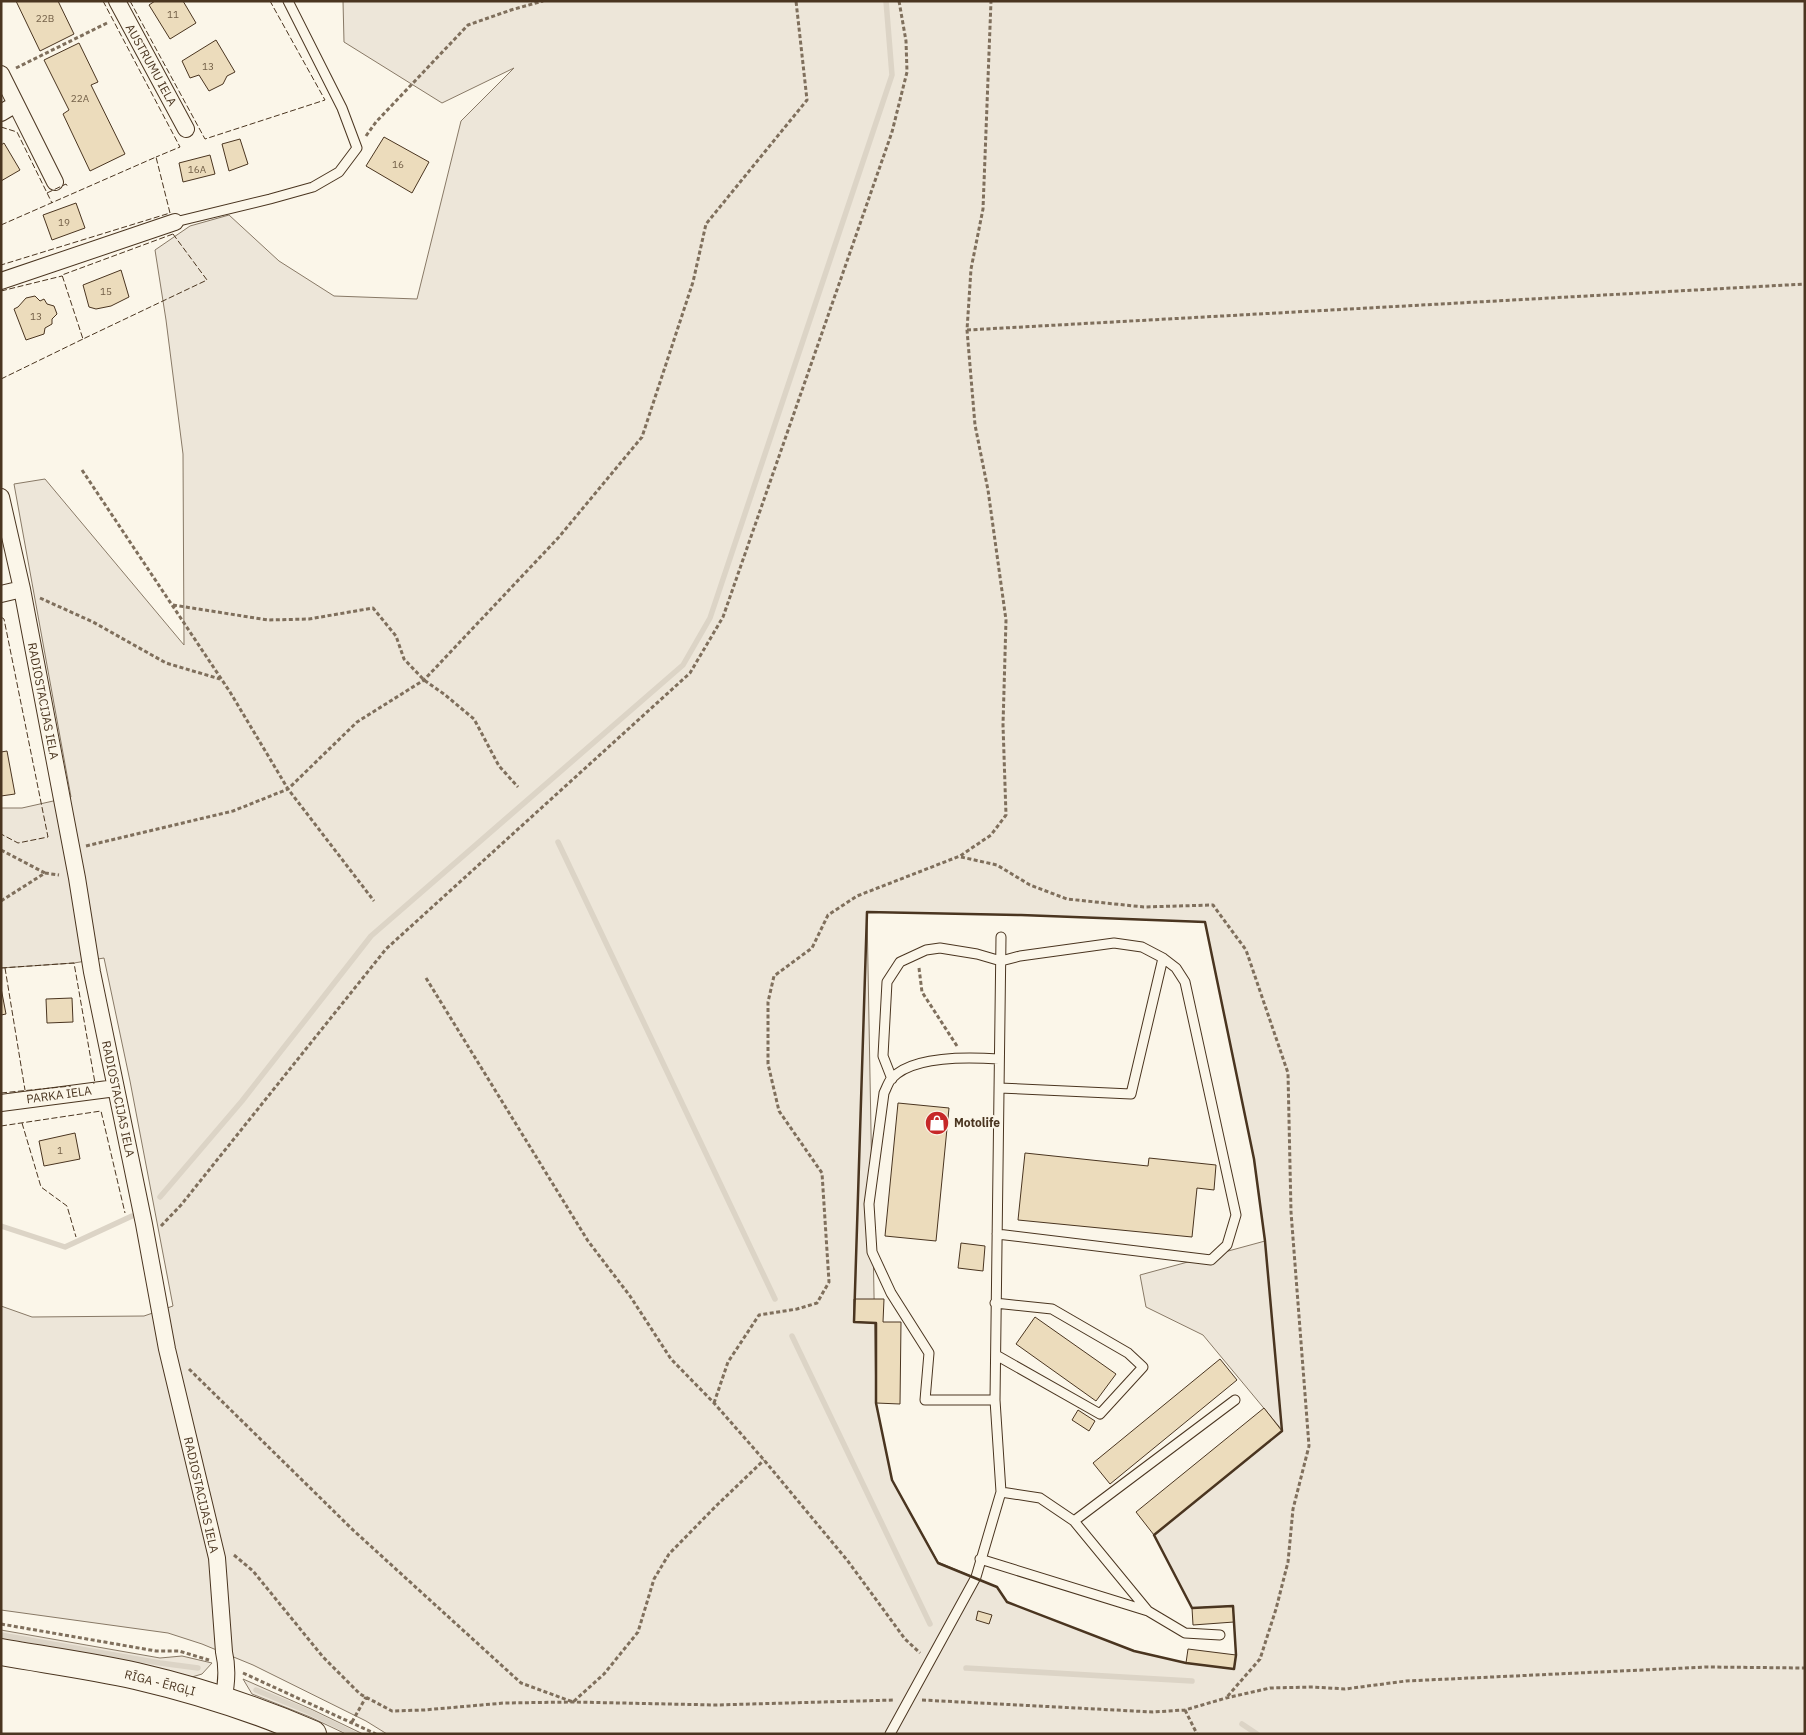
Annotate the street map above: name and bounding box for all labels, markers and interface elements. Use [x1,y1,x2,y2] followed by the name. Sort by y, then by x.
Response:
[167,8,179,21] house number: 11
[36,12,54,25] house number: 22B
[123,21,180,109] street label: AUSTRUMU IELA
[202,60,214,73] house number: 13
[71,92,90,105] house number: 22A
[392,158,404,171] house number: 16
[188,163,207,176] house number: 16A
[58,216,70,229] house number: 19
[100,285,112,298] house number: 15
[30,310,42,323] house number: 13
[25,641,62,761] street label: RADIOSTACIJAS IELA
[99,1039,138,1159] street label: RADIOSTACIJAS IELA
[25,1082,93,1107] street label: PARKA IELA
[924,1110,950,1136] shop icon: Motolife
[954,1115,1000,1130] place label: Motolife
[57,1144,63,1157] house number: 1
[181,1435,222,1555] street label: RADIOSTACIJAS IELA
[123,1666,197,1699] street label: RĪGA - ĒRGĻI

